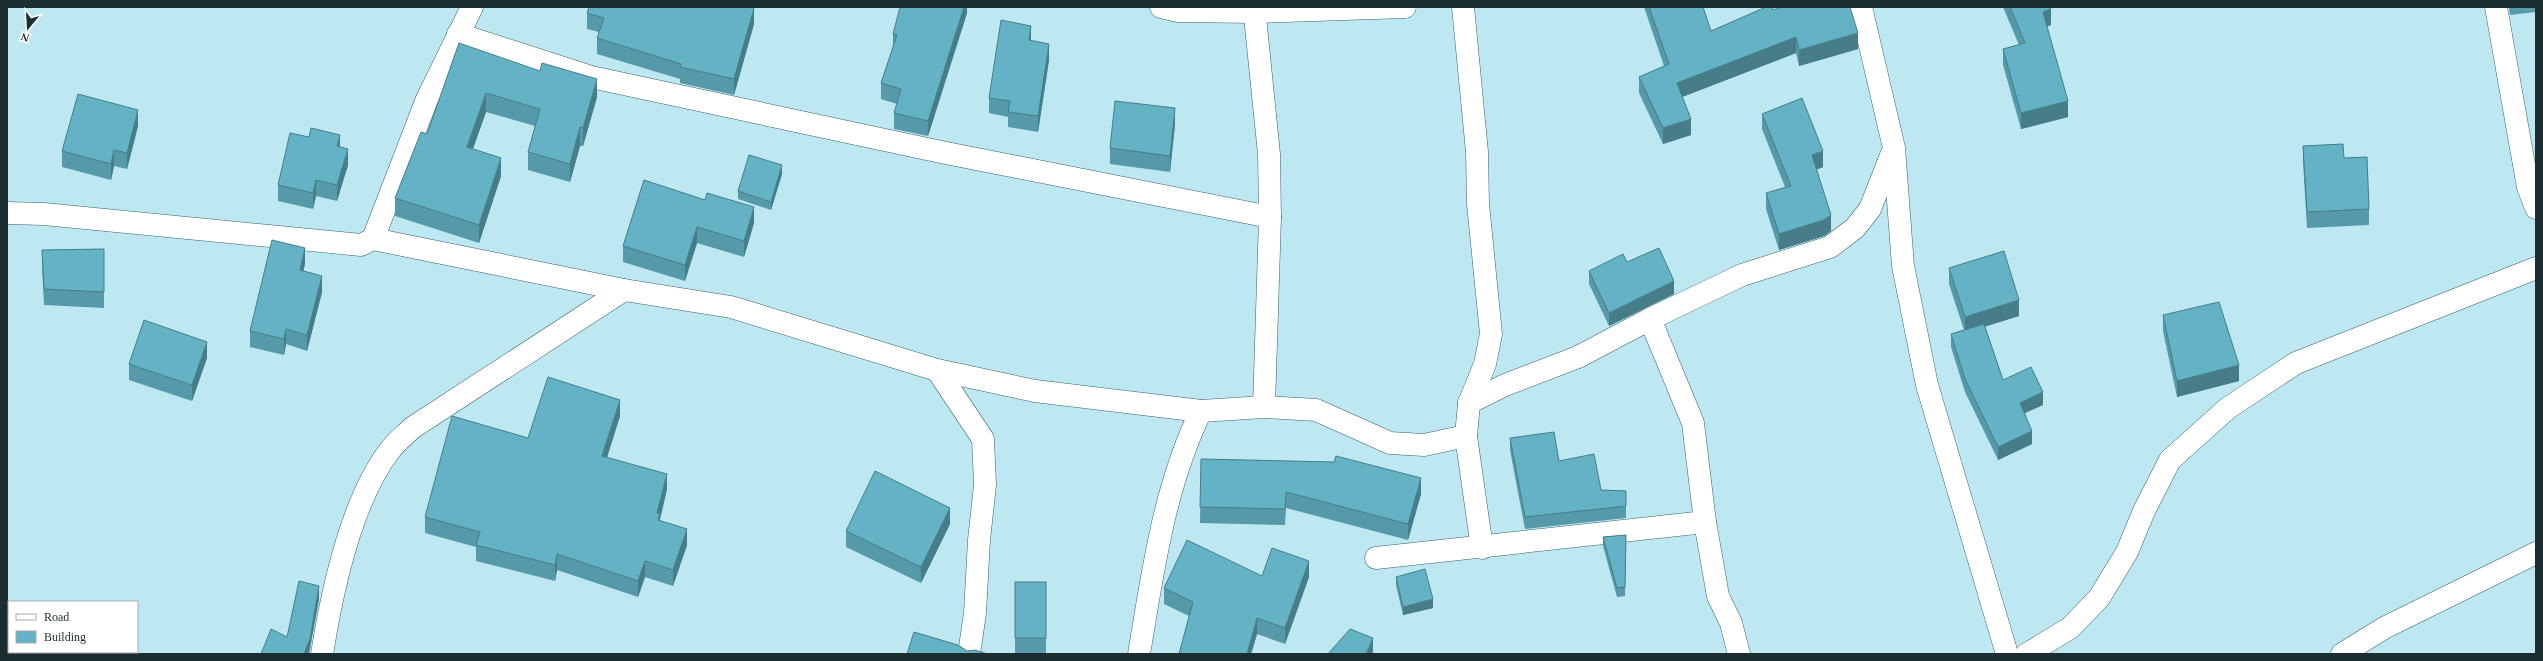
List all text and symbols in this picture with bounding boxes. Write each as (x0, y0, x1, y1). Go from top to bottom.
north arrow (8, 8, 48, 48)
text: N (19, 31, 31, 44)
legend (8, 601, 138, 653)
text: Road (44, 610, 69, 624)
text: Building (44, 630, 86, 644)

